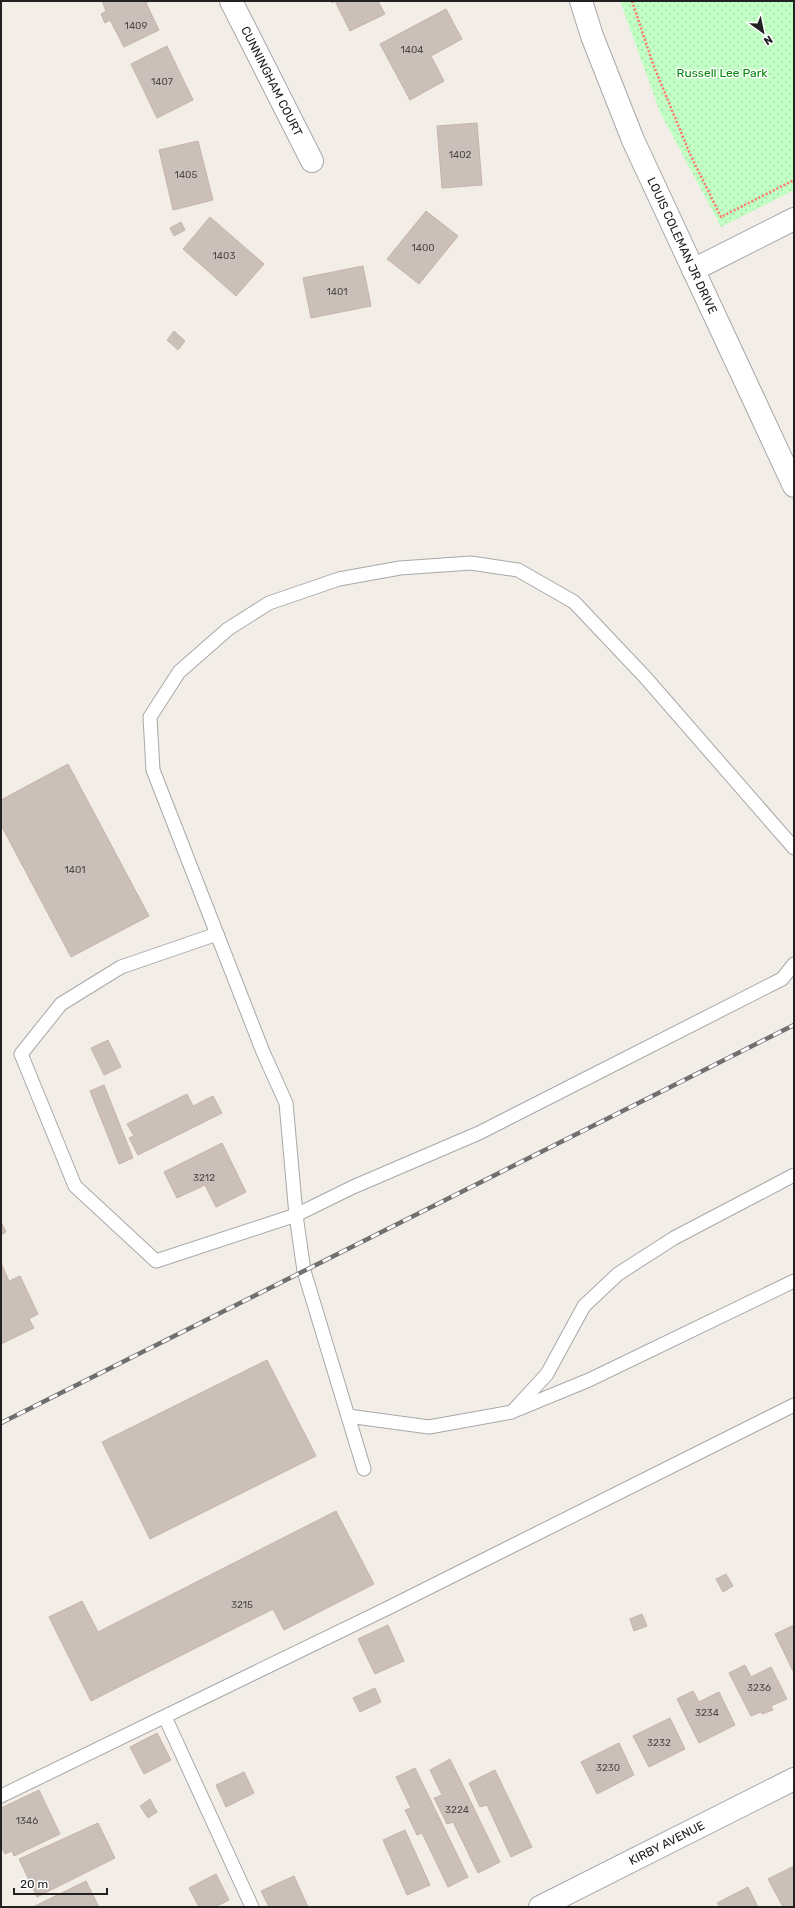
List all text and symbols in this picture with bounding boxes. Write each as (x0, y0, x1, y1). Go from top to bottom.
north arrow (743, 12, 783, 52)
house number: 1409 (125, 20, 147, 32)
street label: CUNNINGHAM COURT (238, 24, 305, 139)
text: N (761, 32, 775, 48)
house number: 1404 (400, 44, 424, 56)
park label: Russell Lee Park (677, 66, 768, 80)
house number: 1407 (151, 76, 173, 88)
house number: 1402 (449, 149, 471, 161)
house number: 1405 (175, 169, 197, 181)
street label: LOUIS COLEMAN JR DRIVE (644, 175, 720, 316)
house number: 1400 (411, 242, 435, 254)
house number: 1403 (213, 250, 235, 262)
house number: 1401 (326, 286, 348, 298)
house number: 1401 (64, 864, 86, 876)
house number: 3212 (193, 1172, 215, 1184)
house number: 3215 (231, 1599, 253, 1611)
house number: 3236 (747, 1682, 771, 1694)
house number: 3234 (695, 1707, 719, 1719)
house number: 3232 (647, 1737, 671, 1749)
house number: 3230 (596, 1762, 620, 1774)
house number: 3224 (445, 1804, 469, 1816)
house number: 1346 (16, 1815, 38, 1827)
street label: KIRBY AVENUE (627, 1818, 707, 1868)
scale bar (14, 1870, 107, 1896)
text: 20 m (20, 1877, 48, 1891)

